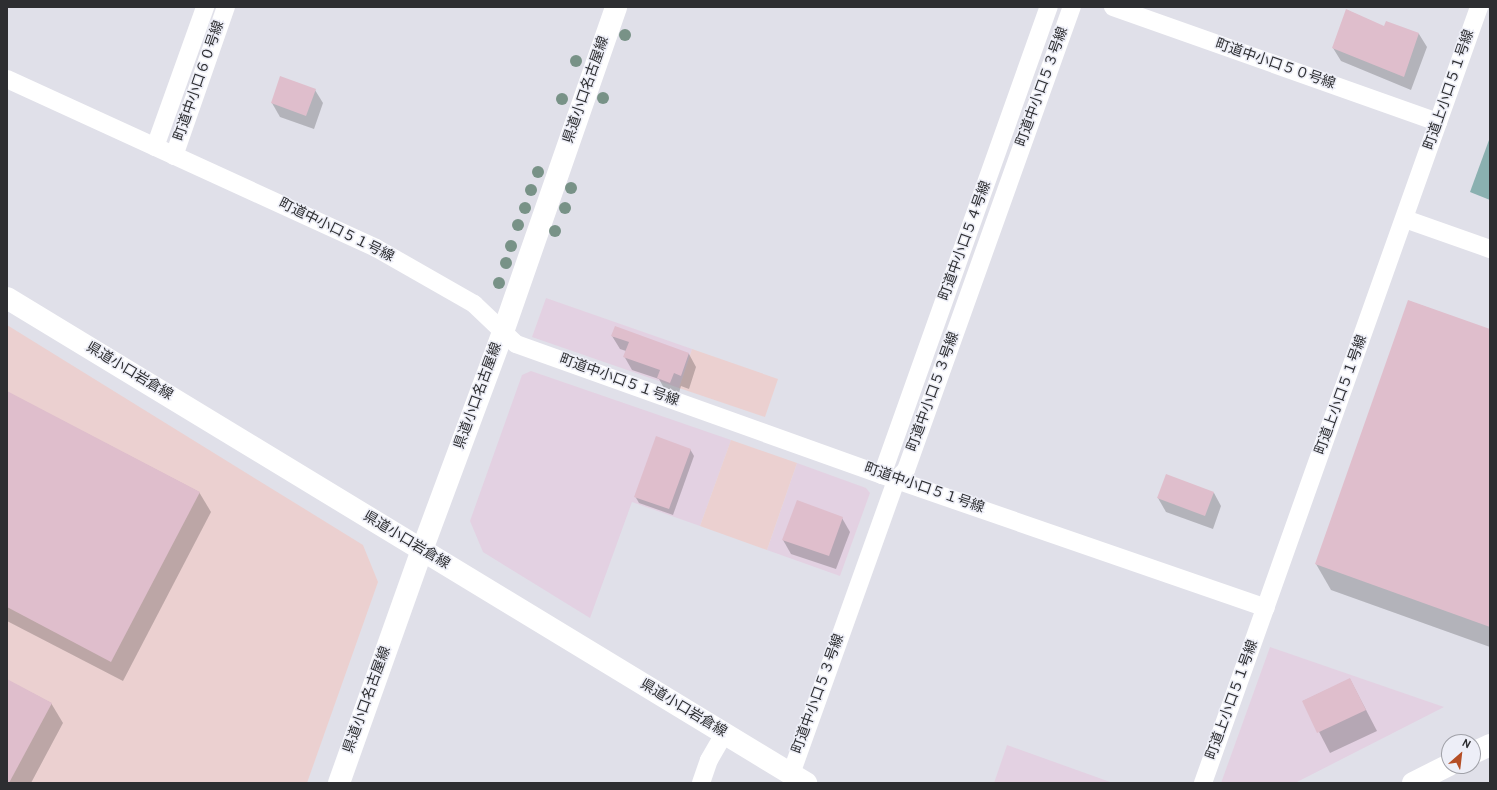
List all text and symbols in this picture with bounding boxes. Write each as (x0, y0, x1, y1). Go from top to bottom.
street label: 町道中小口６０号線 (172, 19, 228, 143)
street label: 町道中小口５３号線 (1014, 25, 1072, 149)
street label: 町道上小口５１号線 (1422, 28, 1478, 152)
street label: 県道小口名古屋線 (561, 34, 613, 146)
street label: 町道中小口５０号線 (1213, 37, 1337, 93)
street label: 町道中小口５４号線 (937, 179, 995, 303)
street label: 町道中小口５１号線 (276, 196, 396, 266)
street label: 町道中小口５３号線 (905, 330, 963, 454)
street label: 町道上小口５１号線 (1313, 333, 1371, 457)
street label: 県道小口岩倉線 (83, 340, 175, 404)
street label: 県道小口名古屋線 (452, 341, 506, 451)
street label: 町道中小口５１号線 (557, 352, 681, 410)
street label: 町道中小口５１号線 (862, 461, 986, 517)
street label: 県道小口岩倉線 (360, 509, 452, 573)
street label: 町道中小口５３号線 (790, 632, 848, 756)
street label: 町道上小口５１号線 (1204, 638, 1262, 762)
street label: 県道小口名古屋線 (341, 645, 395, 755)
street label: 県道小口岩倉線 (637, 677, 729, 741)
north arrow (1441, 734, 1481, 774)
text: N (1459, 736, 1473, 752)

